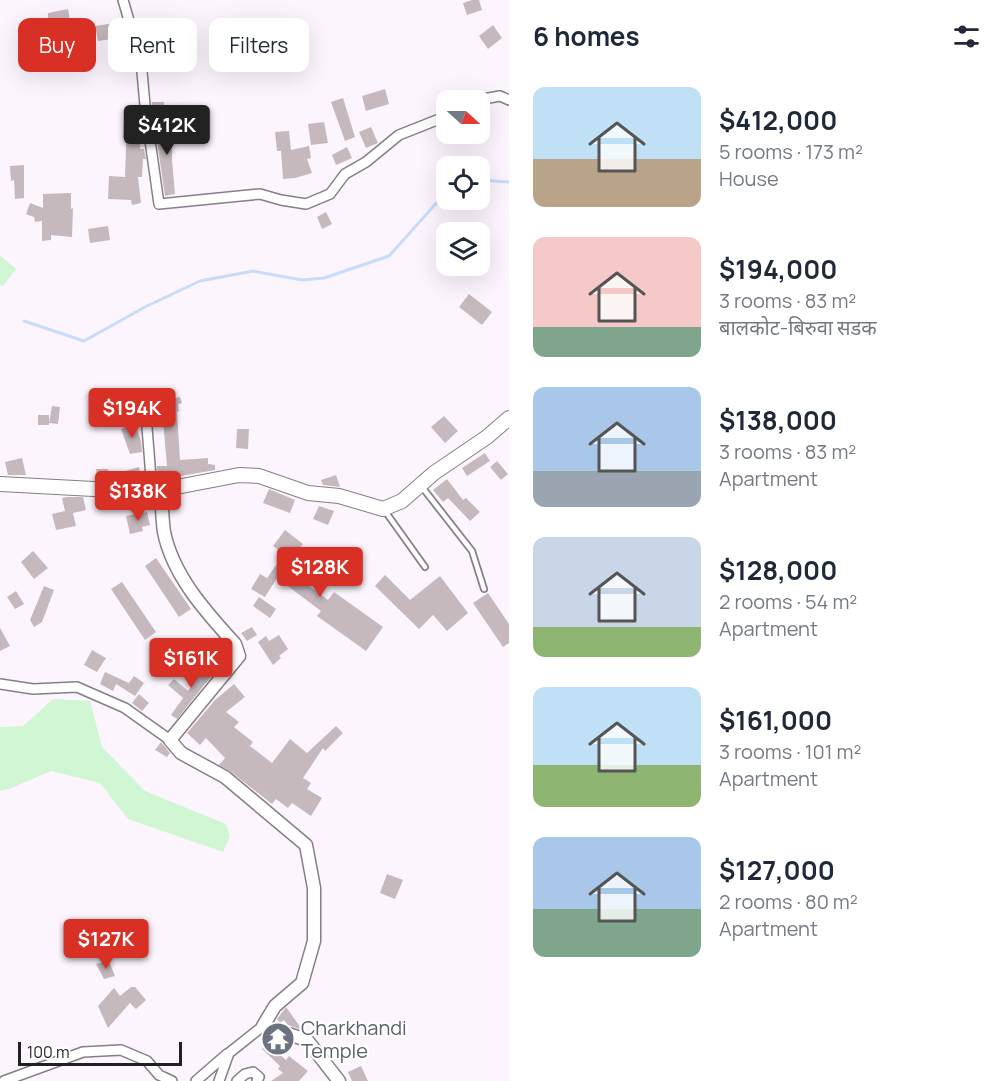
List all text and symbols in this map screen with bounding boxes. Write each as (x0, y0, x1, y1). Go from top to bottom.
chip: Buy (18, 18, 96, 72)
chip: Rent (108, 18, 197, 72)
chip: Filters (209, 18, 309, 72)
text: 6 homes (533, 18, 640, 54)
icon: filters (950, 20, 983, 53)
north arrow (436, 90, 490, 144)
map controls (436, 90, 490, 276)
text: $412,000 (719, 102, 837, 138)
pin: $412K (125, 105, 209, 156)
text: $412K (138, 111, 196, 138)
icon: home (581, 111, 653, 183)
text: 5 rooms · 173 m² (719, 138, 863, 165)
button: locate (436, 156, 490, 210)
text: House (719, 165, 779, 192)
button: layers (436, 222, 490, 276)
text: $194,000 (719, 251, 837, 287)
icon: home (581, 261, 653, 333)
text: 3 rooms · 83 m² (719, 287, 856, 314)
text: बालकोट-बिरुवा सडक (719, 314, 877, 341)
pin: $194K (90, 388, 174, 439)
text: $194K (103, 394, 161, 421)
text: $138,000 (719, 402, 837, 438)
icon: home (581, 411, 653, 483)
text: 3 rooms · 83 m² (719, 438, 856, 465)
text: Apartment (719, 465, 818, 492)
pin: $138K (96, 471, 180, 522)
text: $138K (109, 477, 167, 504)
pin: $128K (278, 547, 362, 598)
text: $128,000 (719, 552, 837, 588)
text: $128K (291, 553, 349, 580)
icon: home (581, 561, 653, 633)
text: 2 rooms · 54 m² (719, 588, 857, 615)
text: Apartment (719, 615, 818, 642)
pin: $161K (149, 638, 233, 689)
text: $161K (163, 644, 219, 671)
text: $161,000 (719, 702, 832, 738)
icon: home (581, 711, 653, 783)
text: 3 rooms · 101 m² (719, 738, 861, 765)
text: Apartment (719, 765, 818, 792)
text: $127,000 (719, 852, 835, 888)
icon: home (581, 861, 653, 933)
text: 2 rooms · 80 m² (719, 888, 858, 915)
text: Apartment (719, 915, 818, 942)
pin: $127K (64, 919, 148, 970)
text: $127K (78, 925, 134, 952)
place label: Charkhandi Temple (301, 1014, 407, 1064)
temple icon: Charkhandi Temple (260, 1021, 296, 1057)
scale bar (18, 1039, 182, 1066)
text: 100 m (27, 1041, 70, 1063)

